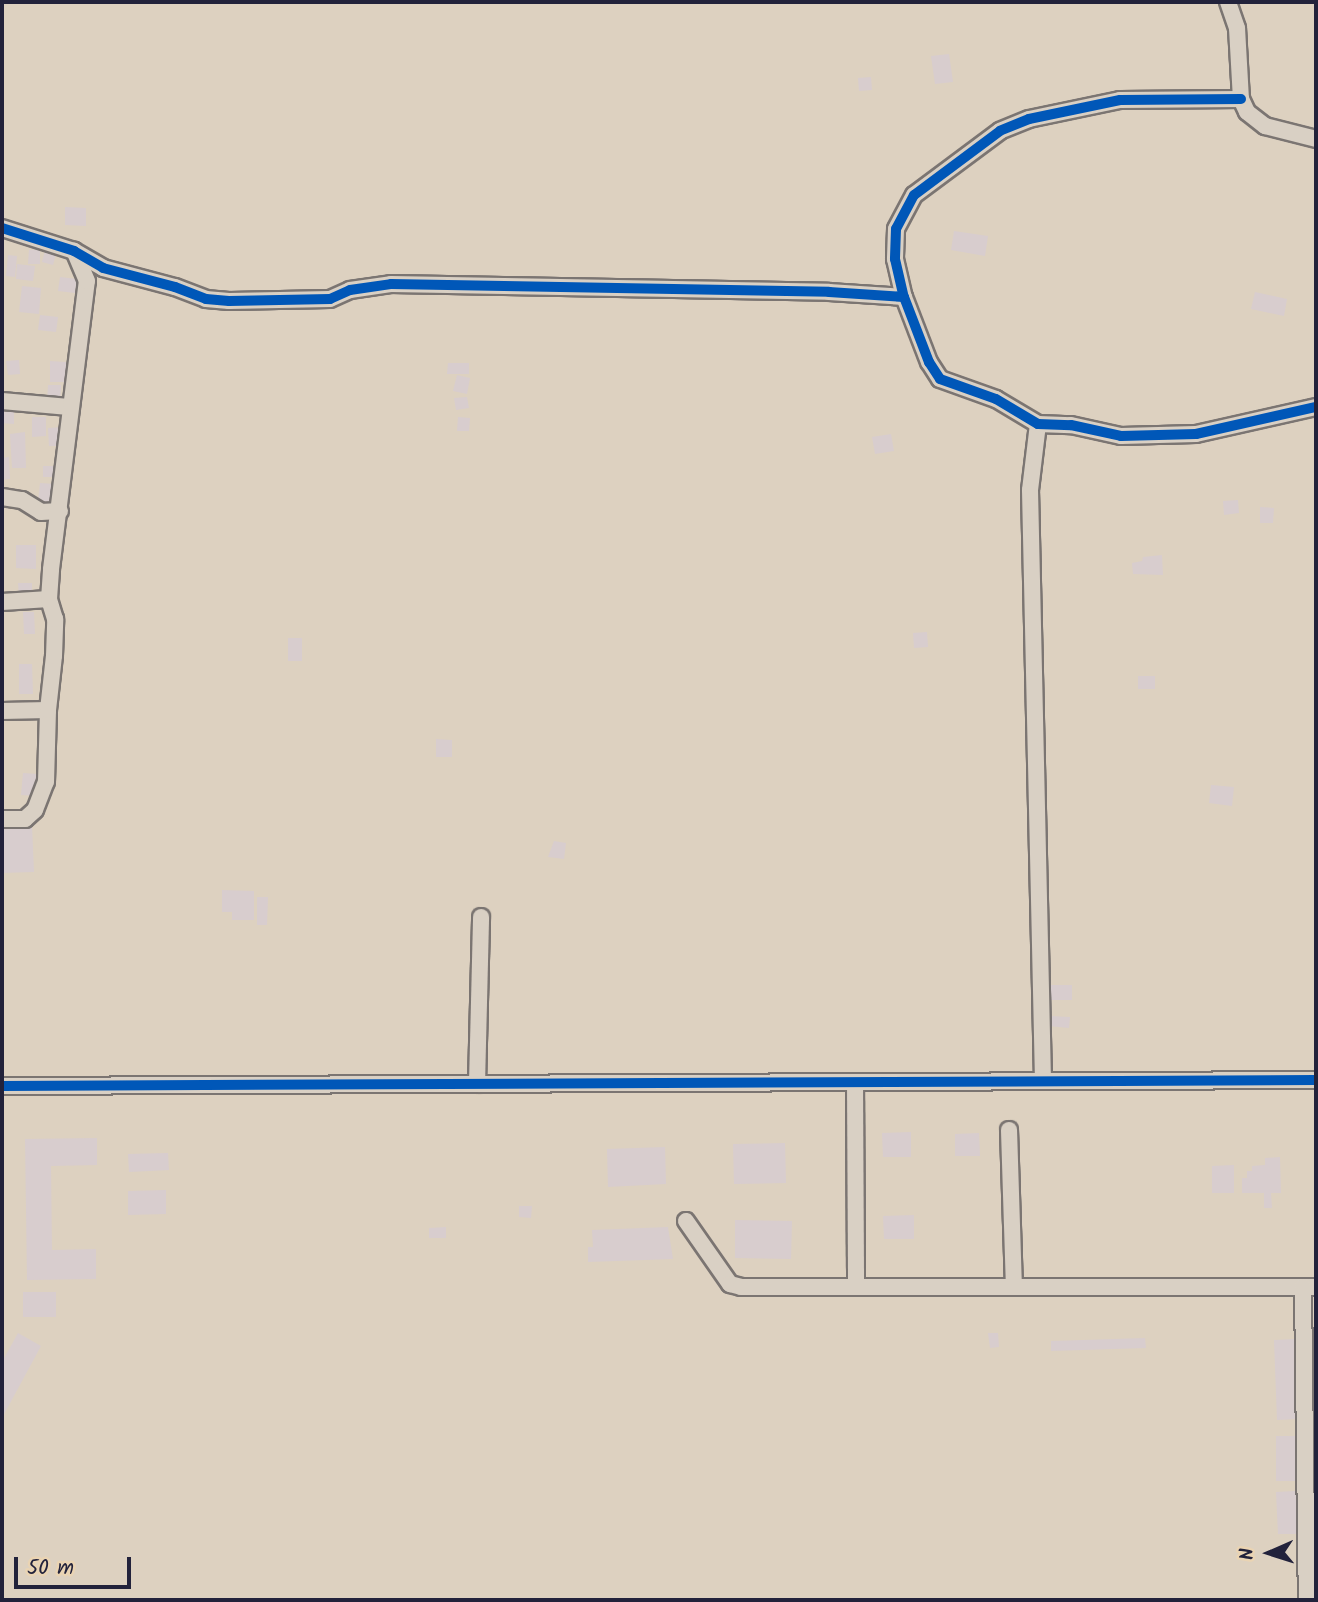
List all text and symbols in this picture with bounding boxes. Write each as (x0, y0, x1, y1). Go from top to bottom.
north arrow (1234, 1518, 1304, 1588)
scale bar (18, 1542, 135, 1586)
text: N (1233, 1547, 1263, 1561)
text: 50 m (27, 1552, 74, 1585)

